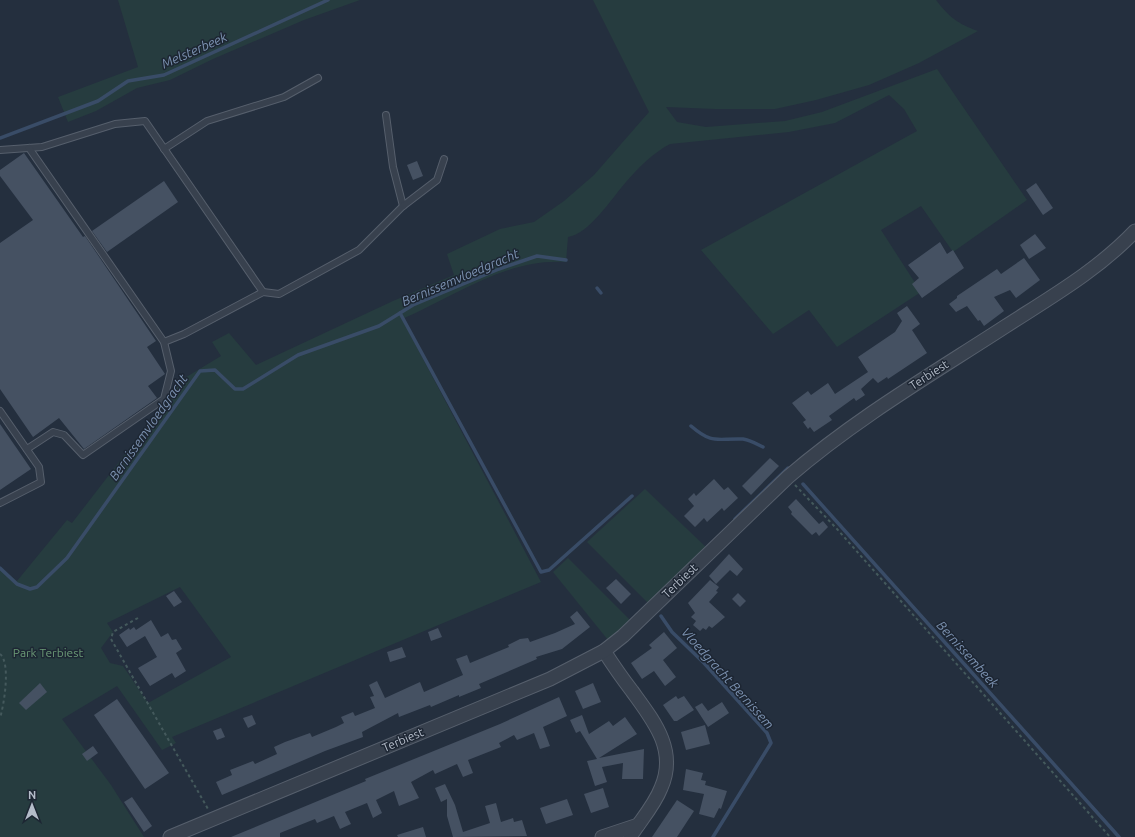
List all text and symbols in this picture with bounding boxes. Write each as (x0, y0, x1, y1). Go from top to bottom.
water label: Melsterbeek (159, 29, 229, 71)
water label: Bernissemvloedgracht (399, 246, 522, 308)
street label: Terbiest (907, 357, 951, 392)
water label: Bernissemvloedgracht (106, 371, 190, 483)
street label: Terbiest (659, 561, 700, 601)
water label: Bernissembeek (934, 618, 1002, 691)
water label: Vloedgracht Bernissem (679, 625, 777, 731)
park label: Park Terbiest (13, 646, 83, 659)
street label: Terbiest (380, 725, 426, 754)
north arrow (12, 785, 52, 825)
text: N (28, 789, 36, 801)

